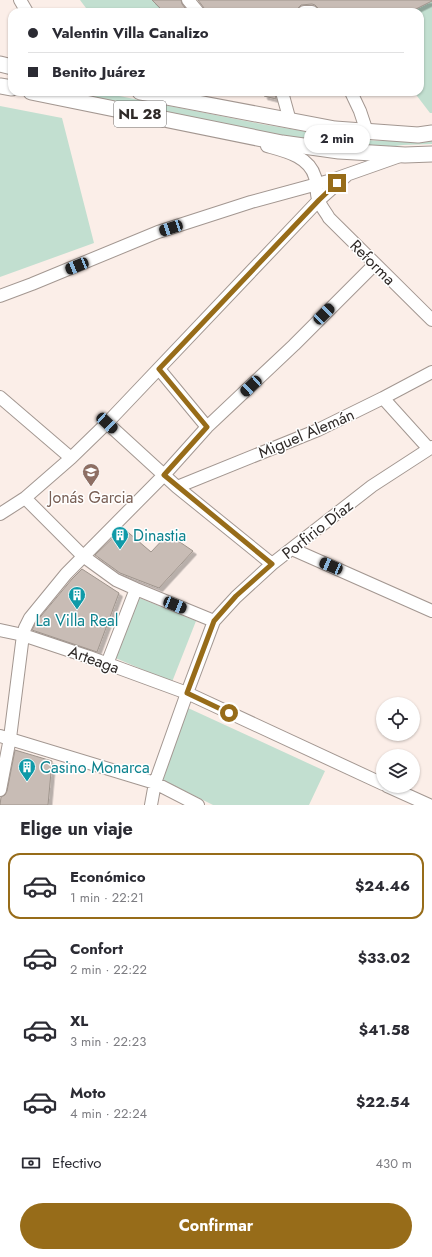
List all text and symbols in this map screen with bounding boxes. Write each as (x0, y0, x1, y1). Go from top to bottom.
text: Valentin Villa Canalizo (52, 22, 209, 44)
text: Benito Juárez (52, 61, 145, 83)
road number: NL 28 (114, 101, 166, 127)
callout: 2 min (304, 125, 370, 153)
text: 2 min (320, 129, 354, 148)
route end (328, 174, 346, 192)
car (158, 219, 184, 237)
street label: Reforma (345, 234, 401, 290)
car (64, 256, 90, 276)
car (311, 301, 337, 327)
car (238, 373, 264, 399)
street label: Miguel Alemán (255, 403, 358, 464)
car (94, 410, 120, 436)
school or university icon: Jonás Garcia (81, 462, 101, 487)
place label: Jonás Garcia (47, 486, 133, 509)
street label: Porfirio Díaz (277, 494, 358, 564)
place label: Dinastia (133, 524, 186, 547)
building icon: Dinastia (110, 525, 130, 550)
car (318, 556, 344, 576)
building icon: La Villa Real (67, 585, 87, 610)
car (162, 595, 188, 615)
place label: La Villa Real (36, 609, 118, 632)
street label: Arteaga (65, 640, 122, 679)
map controls (376, 697, 420, 793)
button: locate (376, 697, 420, 741)
route start (220, 704, 238, 722)
button: layers (376, 749, 420, 793)
place label: Casino Monarca (40, 756, 150, 779)
building icon: Casino Monarca (17, 757, 37, 782)
text: Elige un viaje (20, 816, 133, 842)
text: Económico (70, 866, 145, 888)
icon: car (22, 868, 58, 904)
text: $24.46 (355, 875, 410, 897)
text: 1 min · 22:21 (70, 888, 144, 907)
text: Confort (70, 938, 123, 960)
icon: car (22, 940, 58, 976)
text: $33.02 (358, 947, 410, 969)
text: 2 min · 22:22 (70, 960, 147, 979)
text: XL (70, 1010, 88, 1032)
icon: car (22, 1012, 58, 1048)
text: $41.58 (359, 1019, 410, 1041)
text: 3 min · 22:23 (70, 1032, 146, 1051)
text: Moto (70, 1082, 106, 1104)
icon: car (22, 1084, 58, 1120)
text: $22.54 (356, 1091, 410, 1113)
text: 4 min · 22:24 (70, 1104, 147, 1123)
icon: cash (20, 1152, 42, 1174)
text: Efectivo (52, 1152, 102, 1174)
text: 430 m (375, 1154, 412, 1173)
button: Confirmar (20, 1203, 412, 1249)

